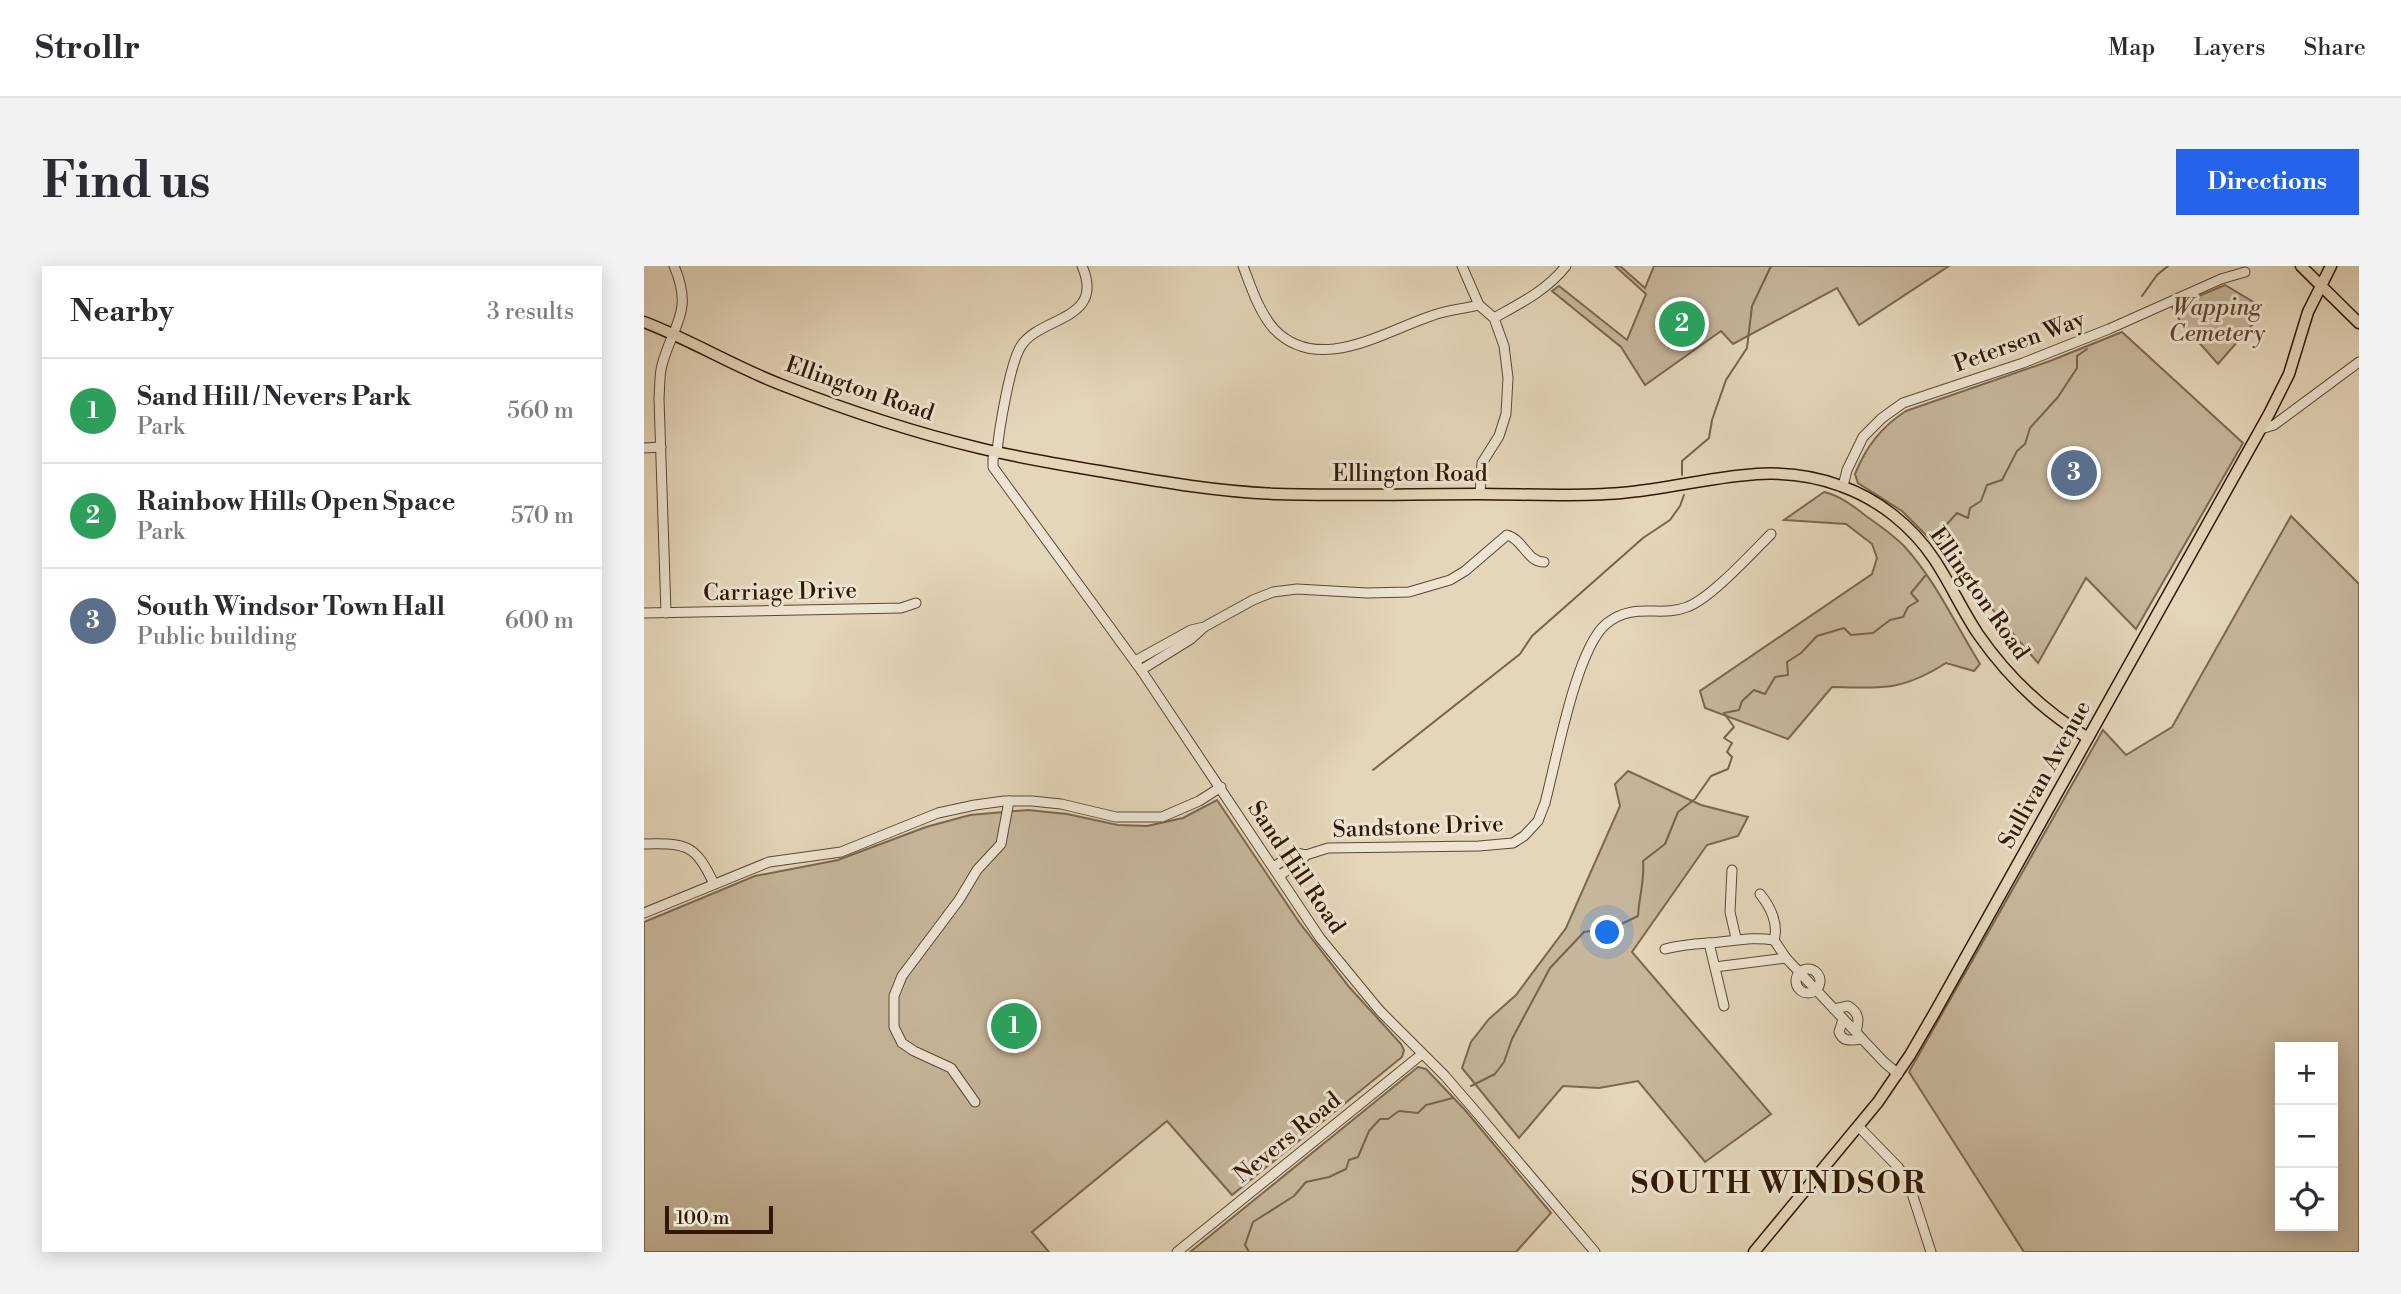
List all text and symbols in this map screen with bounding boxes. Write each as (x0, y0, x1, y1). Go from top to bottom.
text: Strollr (35, 28, 140, 69)
text: Map (2108, 33, 2155, 63)
text: Layers (2193, 33, 2265, 63)
text: Share (2303, 33, 2366, 63)
button: Directions (2176, 149, 2359, 215)
text: Find us (42, 152, 211, 213)
text: Nearby (70, 293, 174, 331)
park label: Wapping Cemetery (2169, 294, 2266, 348)
text: 3 results (487, 298, 574, 326)
pin: 2 (1659, 298, 1705, 350)
street label: Petersen Way (1950, 305, 2090, 379)
street label: Ellington Road (782, 350, 938, 427)
text: Sand Hill / Nevers Park (137, 381, 411, 413)
text: 1 (87, 397, 99, 425)
text: 560 m (507, 397, 574, 425)
text: Park (137, 413, 185, 441)
pin: 3 (2051, 447, 2097, 499)
street label: Ellington Road (1332, 460, 1488, 488)
text: Rainbow Hills Open Space (137, 486, 456, 518)
text: 2 (86, 502, 100, 530)
text: 570 m (511, 502, 574, 530)
text: Park (137, 518, 185, 546)
street label: Ellington Road (1923, 522, 2035, 665)
street label: Carriage Drive (703, 577, 857, 607)
text: South Windsor Town Hall (137, 591, 445, 623)
text: 3 (86, 607, 100, 635)
text: 600 m (505, 607, 574, 635)
text: Public building (137, 623, 297, 651)
street label: Sullivan Avenue (1993, 696, 2097, 853)
street label: Sand Hill Road (1241, 796, 1351, 939)
street label: Sandstone Drive (1332, 810, 1504, 844)
your location (1590, 915, 1624, 949)
pin: 1 (991, 1000, 1037, 1052)
map controls (2275, 1042, 2338, 1231)
button: + (2275, 1042, 2338, 1105)
street label: Nevers Road (1229, 1086, 1347, 1189)
button: − (2275, 1105, 2338, 1168)
district label: SOUTH WINDSOR (1631, 1165, 1927, 1203)
button: locate (2275, 1168, 2338, 1231)
scale bar (665, 1203, 774, 1235)
text: 100 m (676, 1206, 729, 1230)

